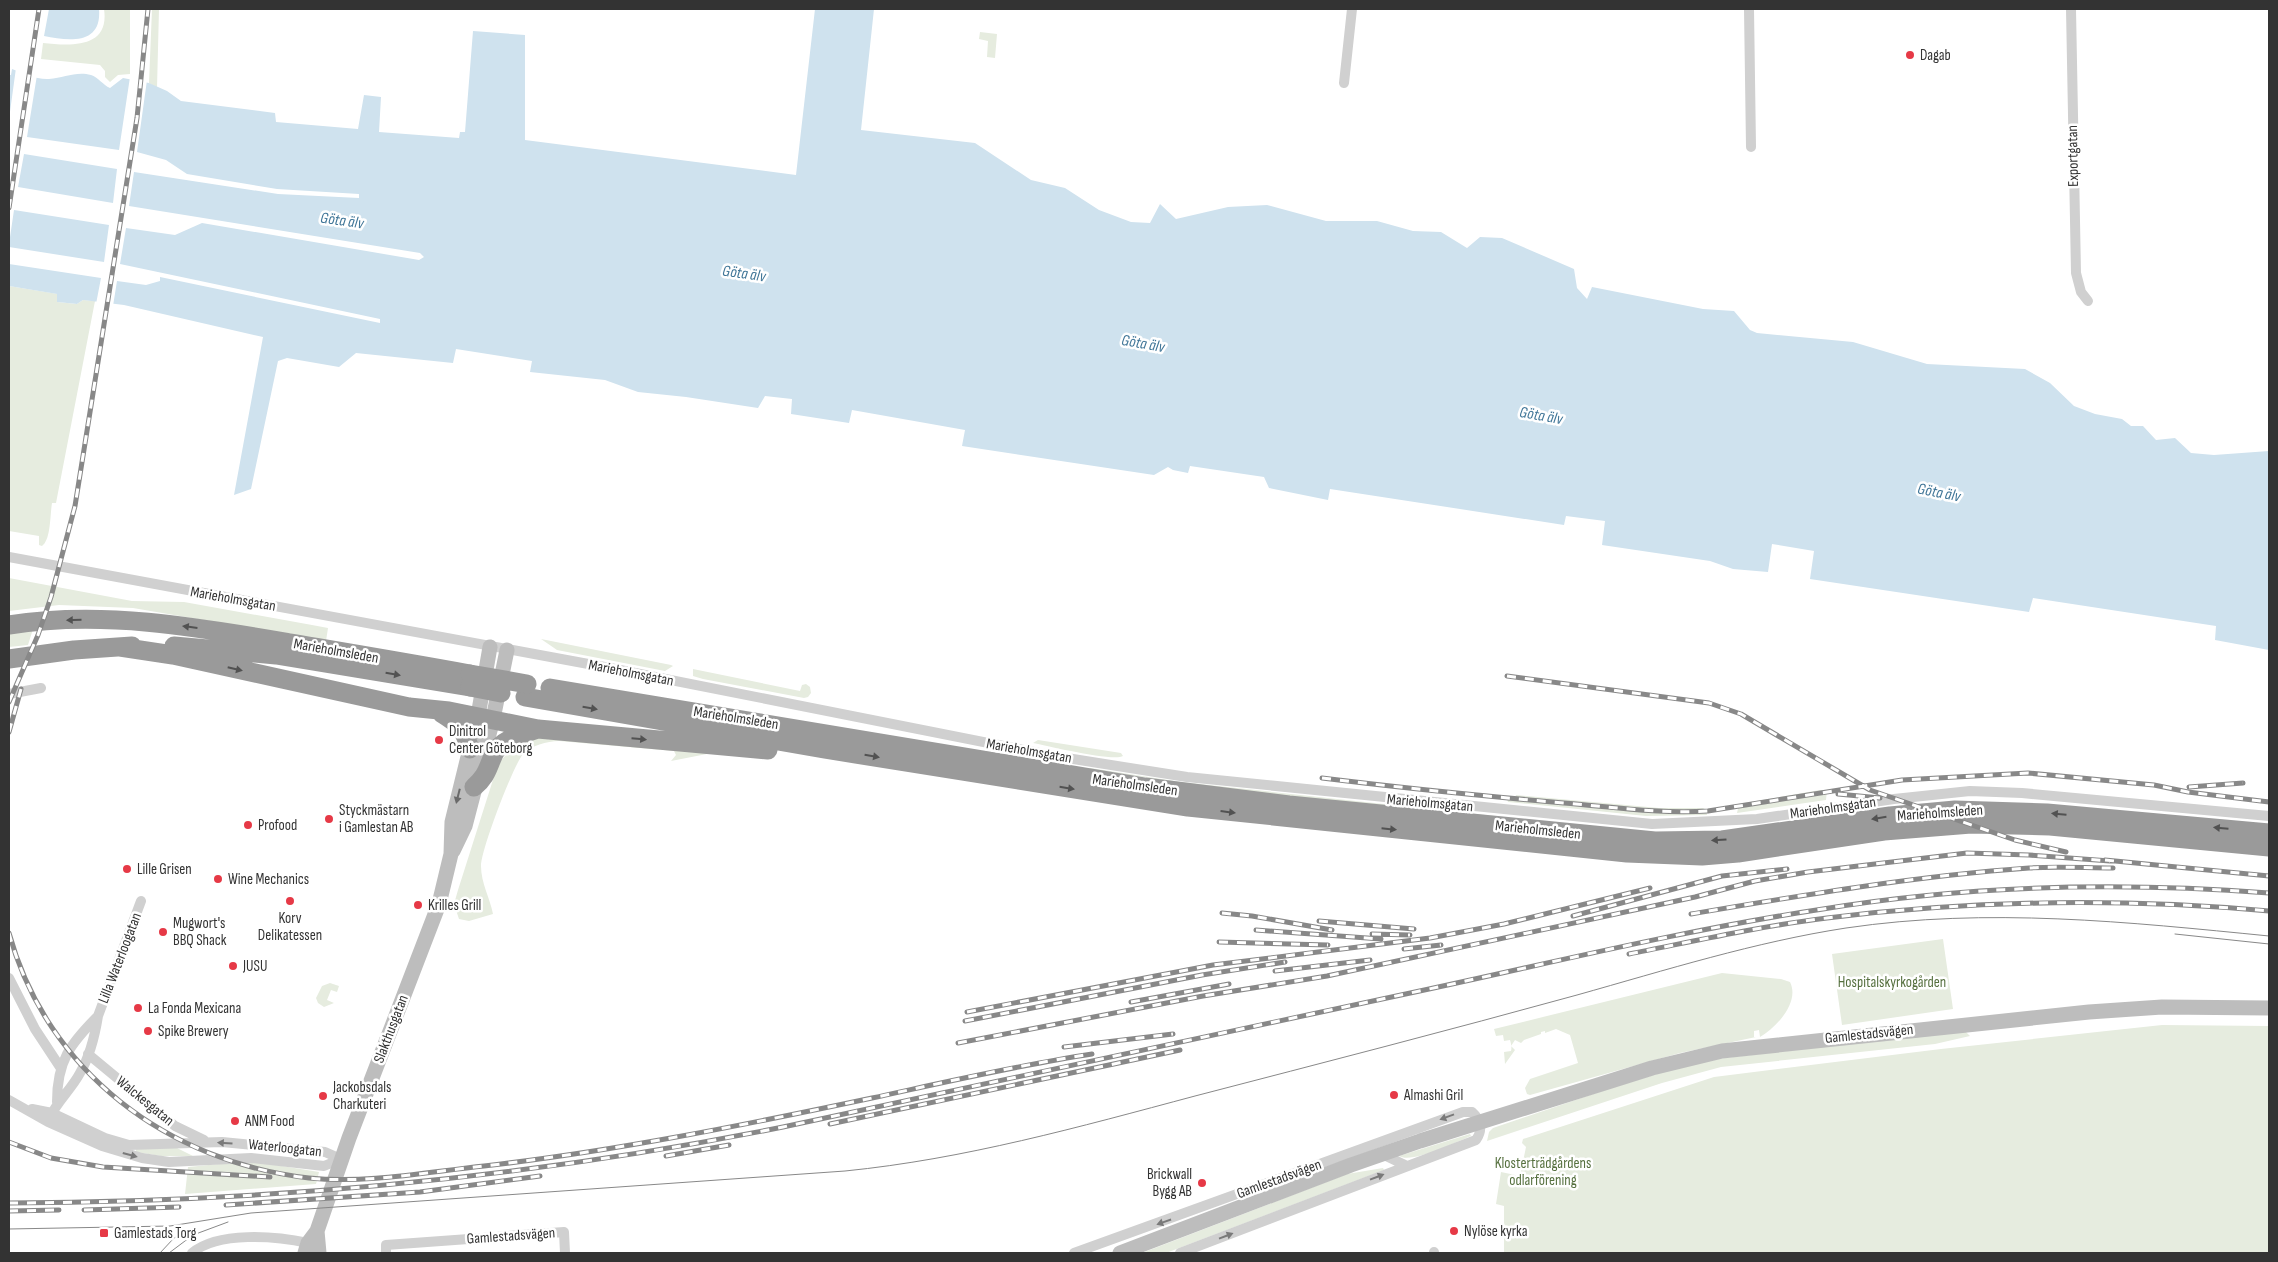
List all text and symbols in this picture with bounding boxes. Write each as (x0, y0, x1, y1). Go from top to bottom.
place label: Dagab (1920, 46, 1951, 65)
marker: Dagab (1904, 49, 1916, 61)
street label: Exportgatan (2063, 125, 2083, 187)
water label: Göta älv (319, 209, 366, 234)
water label: Göta älv (721, 262, 768, 287)
water label: Göta älv (1120, 331, 1167, 357)
water label: Göta älv (1518, 403, 1565, 429)
water label: Göta älv (1916, 480, 1963, 507)
street label: Marieholmsgatan (189, 582, 277, 616)
one-way arrow (65, 616, 81, 624)
one-way arrow (181, 623, 197, 631)
street label: Marieholmsleden (292, 634, 380, 668)
street label: Marieholmsgatan (587, 655, 675, 691)
one-way arrow (227, 665, 242, 673)
one-way arrow (385, 671, 401, 679)
street label: Marieholmsleden (692, 702, 780, 734)
one-way arrow (582, 705, 598, 713)
place label: Dinitrol Center Göteborg (449, 722, 532, 758)
marker: Dinitrol Center Göteborg (433, 734, 445, 746)
street label: Marieholmsgatan (985, 734, 1073, 768)
one-way arrow (631, 735, 647, 743)
one-way arrow (864, 752, 880, 760)
street label: Marieholmsleden (1091, 770, 1179, 800)
one-way arrow (1059, 784, 1075, 792)
one-way arrow (454, 788, 462, 804)
street label: Marieholmsgatan (1386, 790, 1474, 816)
street label: Marieholmsgatan (1789, 793, 1877, 823)
place label: Styckmästarn i Gamlestan AB (339, 801, 414, 837)
street label: Marieholmsleden (1897, 801, 1983, 825)
one-way arrow (1220, 808, 1236, 816)
one-way arrow (2051, 809, 2067, 817)
marker: Styckmästarn i Gamlestan AB (323, 813, 335, 825)
one-way arrow (1871, 814, 1887, 822)
place label: Profood (258, 816, 297, 835)
street label: Marieholmsleden (1494, 816, 1582, 844)
marker: Profood (242, 819, 254, 831)
one-way arrow (2212, 824, 2228, 832)
one-way arrow (1381, 825, 1397, 833)
one-way arrow (1710, 837, 1726, 845)
place label: Lille Grisen (137, 860, 192, 879)
marker: Lille Grisen (121, 863, 133, 875)
place label: Wine Mechanics (228, 870, 309, 889)
marker: Wine Mechanics (212, 873, 224, 885)
marker: Korv Delikatessen (284, 895, 296, 907)
place label: Krilles Grill (428, 896, 481, 915)
marker: Krilles Grill (412, 899, 424, 911)
place label: Korv Delikatessen (258, 909, 322, 945)
street label: Lilla Waterloogatan (94, 910, 146, 1006)
place label: Mugwort's BBQ Shack (173, 914, 227, 950)
marker: Mugwort's BBQ Shack (157, 926, 169, 938)
place label: JUSU (242, 957, 267, 976)
marker: JUSU (227, 960, 239, 972)
park label: Hospitalskyrkogården (1838, 973, 1946, 992)
street label: Slakthusgatan (369, 992, 413, 1066)
place label: La Fonda Mexicana (148, 999, 241, 1018)
marker: La Fonda Mexicana (132, 1002, 144, 1014)
street label: Gamlestadsvägen (1824, 1020, 1914, 1048)
place label: Spike Brewery (158, 1022, 229, 1041)
marker: Spike Brewery (142, 1025, 154, 1037)
street label: Walckesgatan (112, 1072, 178, 1130)
place label: Jackobsdals Charkuteri (332, 1078, 391, 1114)
place label: Almashi Gril (1403, 1086, 1463, 1105)
marker: Almashi Gril (1388, 1089, 1400, 1101)
marker: Jackobsdals Charkuteri (317, 1090, 329, 1102)
place label: ANM Food (244, 1112, 295, 1131)
one-way arrow (1440, 1114, 1455, 1121)
marker: ANM Food (229, 1115, 241, 1127)
street label: Waterloogatan (248, 1135, 322, 1161)
one-way arrow (216, 1138, 232, 1146)
one-way arrow (122, 1151, 137, 1159)
park label: Klosterträdgårdens odlarförening (1495, 1154, 1591, 1190)
street label: Gamlestadsvägen (1234, 1155, 1324, 1203)
place label: Brickwall Bygg AB (1147, 1165, 1192, 1201)
one-way arrow (1370, 1173, 1385, 1180)
marker: Brickwall Bygg AB (1196, 1177, 1208, 1189)
one-way arrow (1156, 1219, 1171, 1226)
place label: Nylöse kyrka (1464, 1222, 1528, 1241)
street label: Gamlestadsvägen (466, 1223, 556, 1249)
place label: Gamlestads Torg (114, 1224, 197, 1243)
marker: Nylöse kyrka (1448, 1225, 1460, 1237)
marker: Gamlestads Torg (98, 1227, 110, 1239)
one-way arrow (1219, 1232, 1234, 1240)

